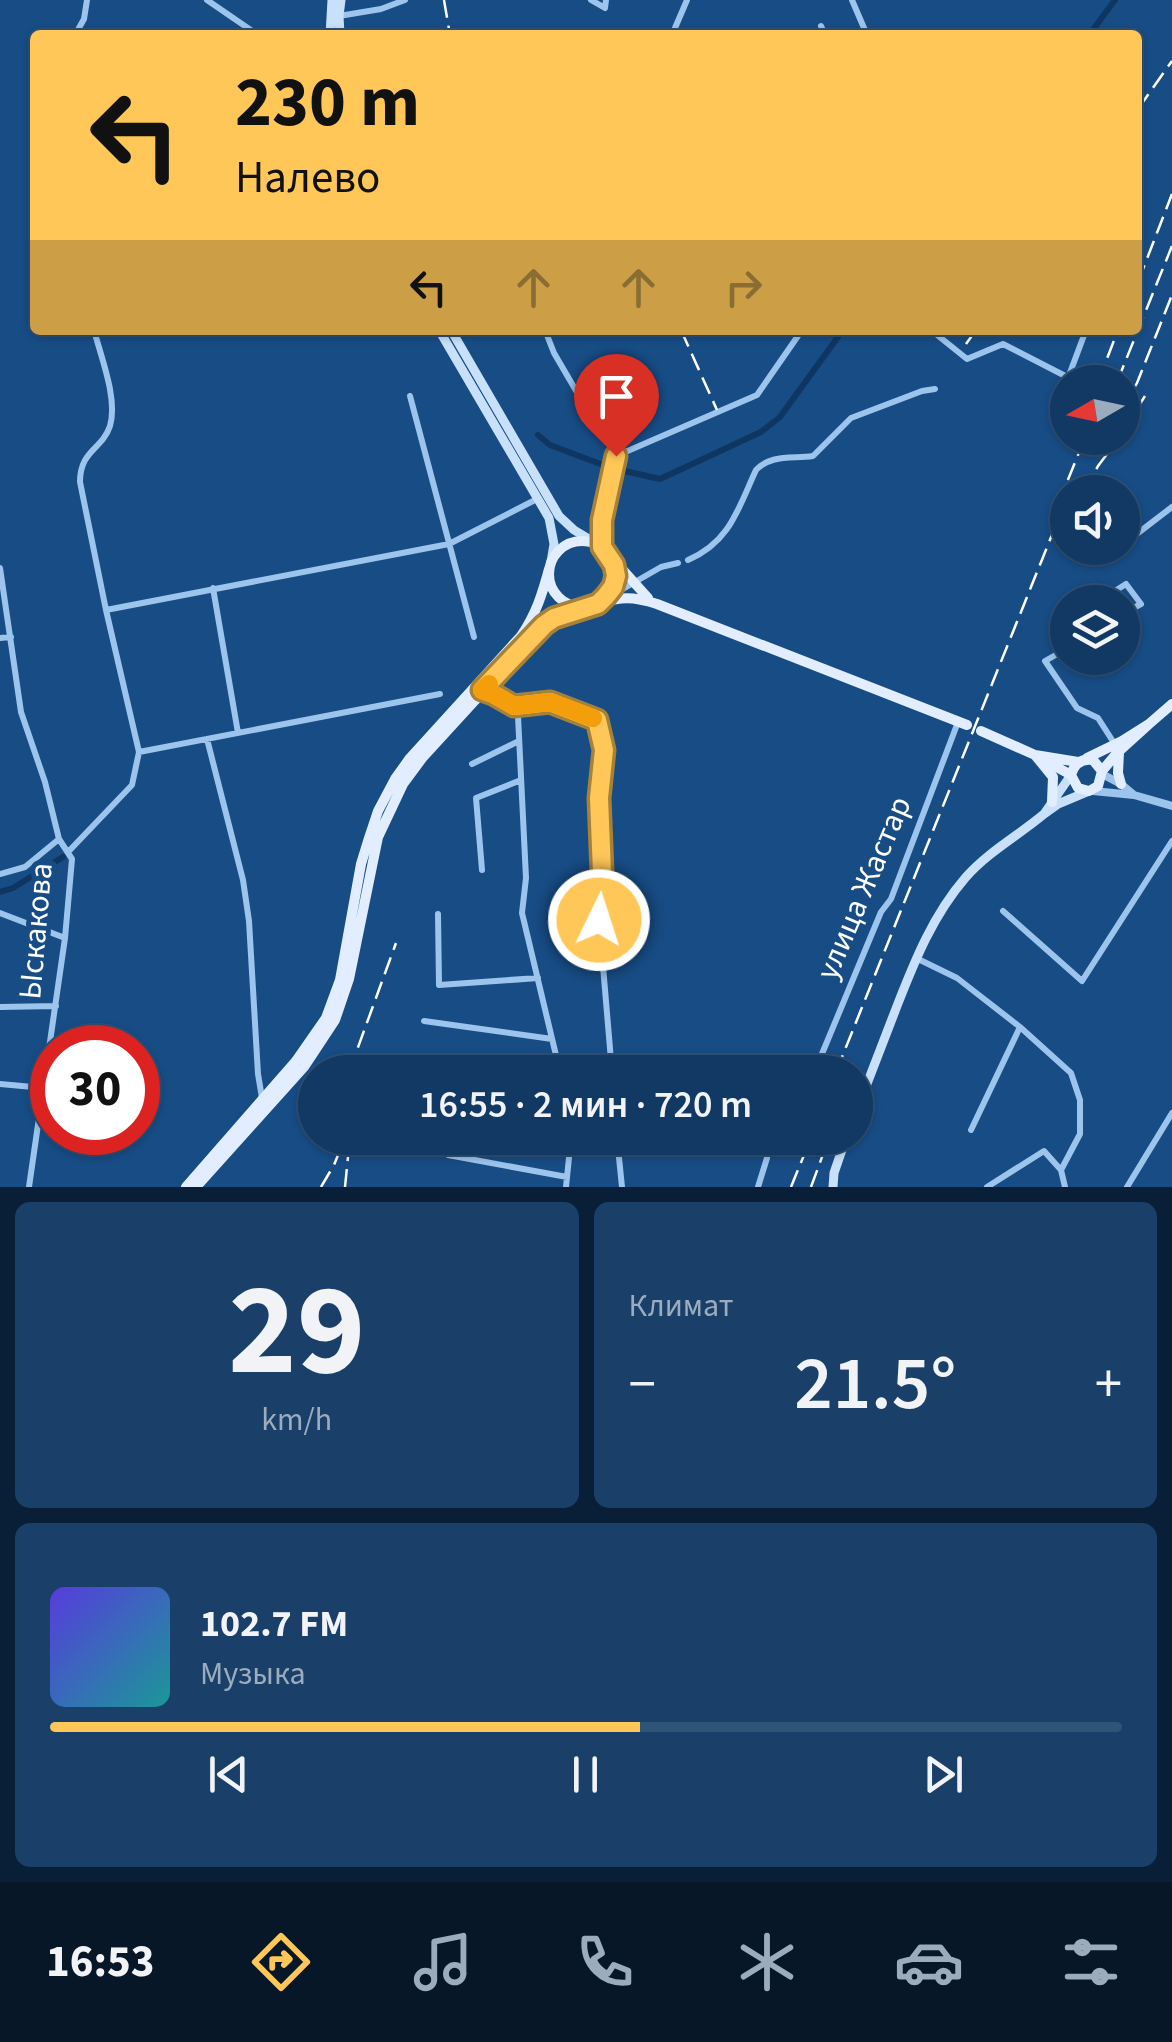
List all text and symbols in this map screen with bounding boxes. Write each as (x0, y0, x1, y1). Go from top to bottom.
text: 230 m (235, 53, 420, 153)
icon: left (70, 70, 200, 200)
text: Налево (235, 146, 381, 210)
icon: left (401, 260, 456, 315)
icon: ahead (506, 260, 561, 315)
icon: ahead (611, 260, 666, 315)
icon: right (716, 260, 771, 315)
pin (574, 354, 659, 457)
north arrow (1050, 365, 1140, 455)
map controls (1050, 365, 1140, 675)
icon: arrive (589, 369, 644, 424)
button: sound (1050, 475, 1140, 565)
button: layers (1050, 585, 1140, 675)
street label: улица Жастар (805, 789, 923, 987)
street label: Ыскакова (7, 861, 65, 1001)
position arrow (547, 868, 651, 972)
speed limit sign: 30 (30, 1025, 160, 1155)
text: 16:55 · 2 мин · 720 m (419, 1078, 752, 1132)
text: 29 (228, 1239, 365, 1424)
text: Климат (629, 1283, 733, 1329)
text: 21.5° (794, 1331, 956, 1438)
text: − (629, 1346, 656, 1424)
text: + (1095, 1346, 1122, 1424)
text: km/h (261, 1397, 332, 1443)
text: 102.7 FM (200, 1597, 348, 1651)
text: Музыка (200, 1651, 306, 1697)
icon: previous (201, 1747, 256, 1802)
icon: pause (558, 1747, 613, 1802)
icon: next (916, 1747, 971, 1802)
icon: directions (246, 1927, 316, 1997)
icon: music (408, 1927, 478, 1997)
icon: phone (570, 1927, 640, 1997)
icon: climate (732, 1927, 802, 1997)
icon: car (894, 1927, 964, 1997)
icon: filters (1056, 1927, 1126, 1997)
text: 16:53 (46, 1930, 155, 1994)

